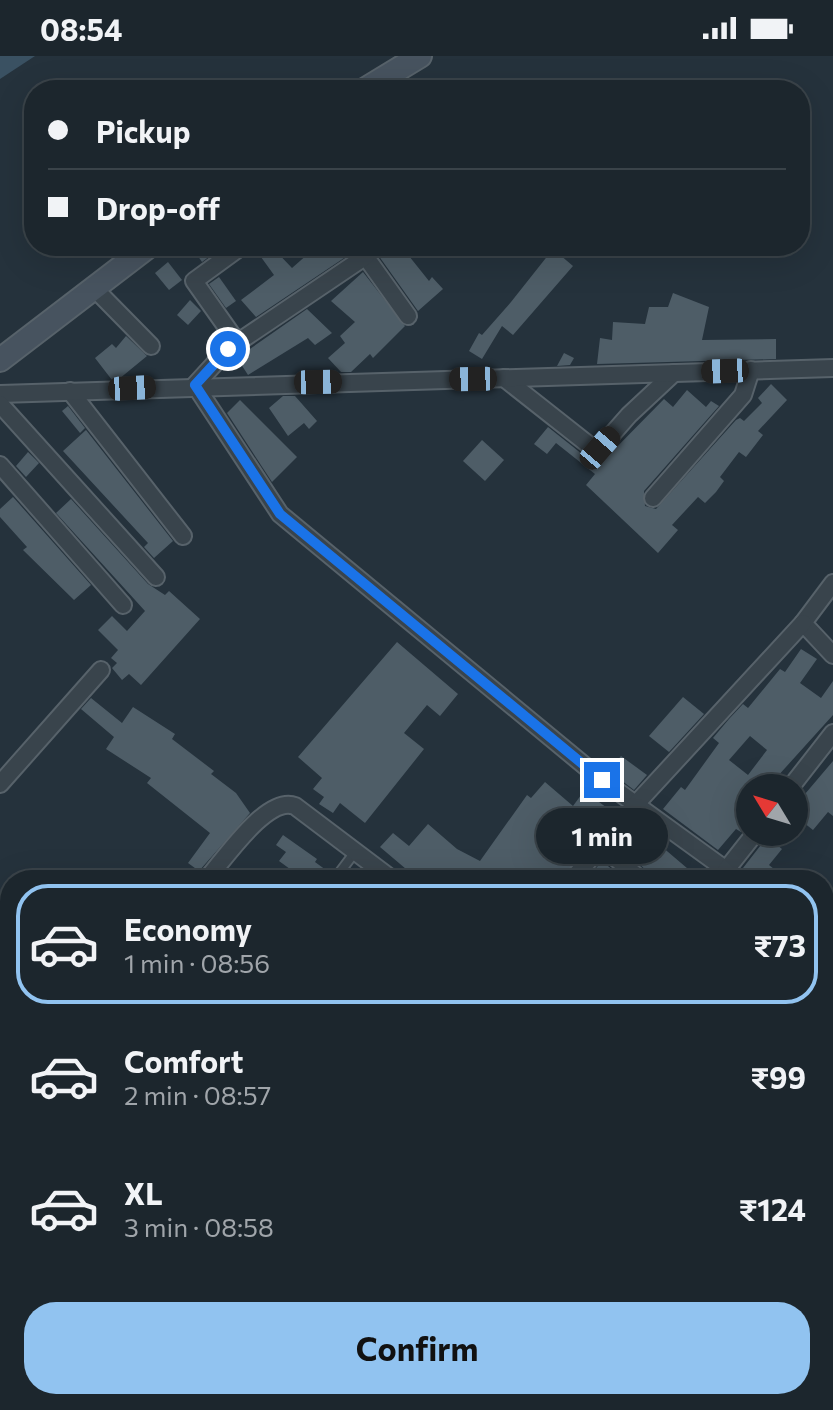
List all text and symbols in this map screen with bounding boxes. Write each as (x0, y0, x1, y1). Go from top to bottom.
text: 08:54 (40, 10, 122, 47)
text: Pickup (96, 112, 190, 149)
text: Drop-off (96, 189, 220, 226)
route start (210, 331, 246, 367)
car (701, 358, 749, 384)
car (449, 367, 497, 391)
car (294, 370, 342, 394)
car (107, 375, 157, 401)
car (575, 422, 625, 474)
route end (584, 762, 620, 798)
north arrow (736, 774, 808, 846)
map controls (736, 774, 808, 846)
callout: 1 min (536, 808, 668, 864)
text: 1 min (571, 820, 633, 851)
icon: car (28, 908, 100, 980)
text: Economy (124, 910, 252, 947)
text: ₹73 (753, 926, 806, 963)
text: 1 min · 08:56 (124, 947, 270, 978)
icon: car (28, 1040, 100, 1112)
text: Comfort (124, 1042, 243, 1079)
text: ₹99 (750, 1058, 806, 1095)
text: 2 min · 08:57 (124, 1079, 271, 1110)
icon: car (28, 1172, 100, 1244)
text: XL (124, 1174, 163, 1211)
text: ₹124 (739, 1190, 806, 1227)
text: 3 min · 08:58 (124, 1211, 274, 1242)
button: Confirm (24, 1302, 810, 1394)

